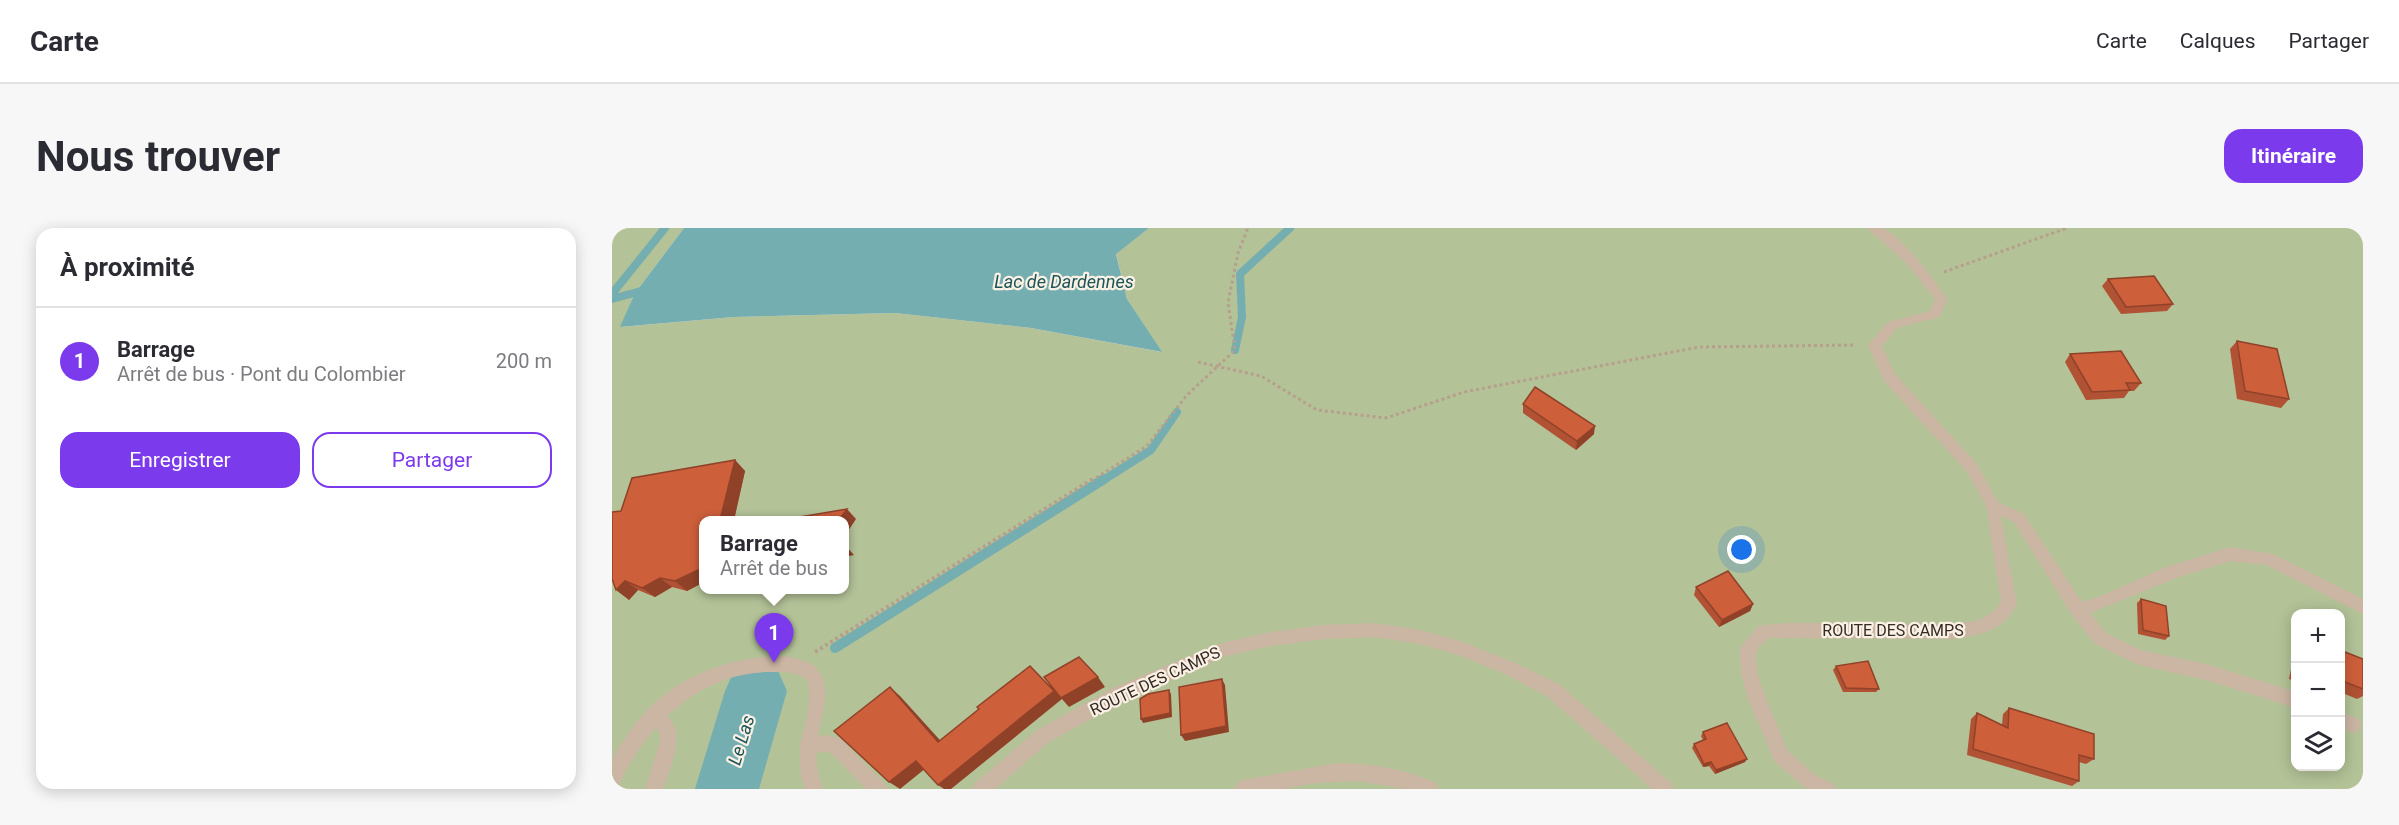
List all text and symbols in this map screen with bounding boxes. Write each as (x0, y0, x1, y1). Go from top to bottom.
text: Carte (30, 25, 99, 58)
text: Carte (2096, 29, 2147, 53)
text: Calques (2180, 29, 2255, 53)
text: Partager (2288, 29, 2369, 53)
button: Itinéraire (2224, 129, 2363, 183)
text: Nous trouver (36, 132, 280, 181)
text: À proximité (60, 252, 194, 282)
water label: Lac de Dardennes (994, 271, 1134, 292)
text: Barrage (117, 337, 195, 362)
text: 1 (74, 349, 85, 373)
text: 200 m (496, 349, 552, 373)
text: Arrêt de bus · Pont du Colombier (117, 362, 406, 386)
button: Enregistrer (60, 432, 300, 488)
button: Partager (312, 432, 552, 488)
popup (699, 516, 849, 594)
text: Barrage (720, 531, 798, 556)
your location (1727, 535, 1756, 564)
text: Arrêt de bus (720, 556, 828, 580)
map controls (2291, 609, 2345, 771)
button: + (2291, 609, 2345, 663)
pin: 1 (754, 614, 794, 663)
street label: ROUTE DES CAMPS (1822, 621, 1964, 640)
street label: ROUTE DES CAMPS (1087, 643, 1223, 719)
button: − (2291, 663, 2345, 717)
water label: Le Las (724, 713, 758, 767)
button: layers (2291, 717, 2345, 771)

